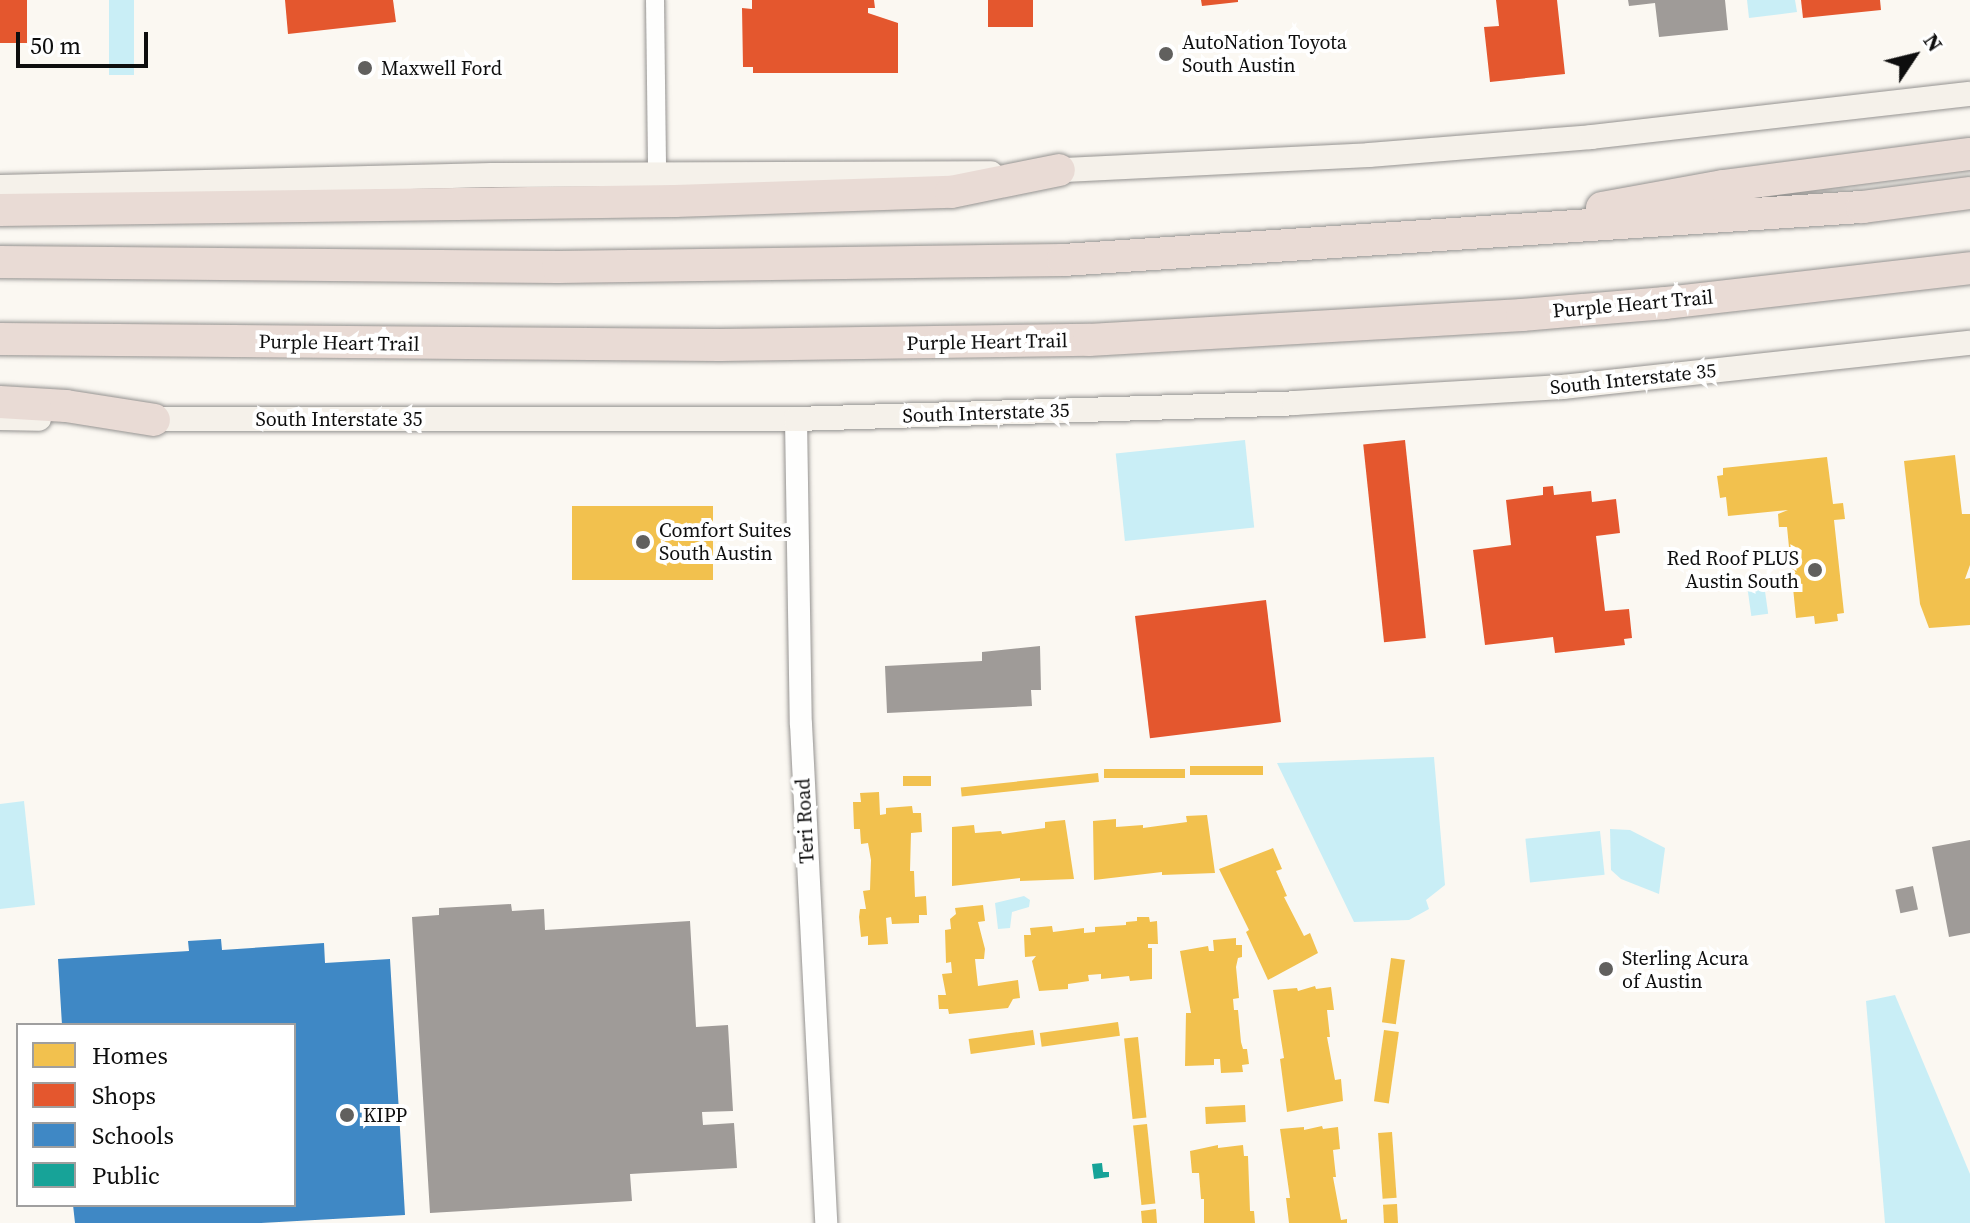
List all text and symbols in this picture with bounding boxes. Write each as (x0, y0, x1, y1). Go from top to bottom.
scale bar (20, 16, 152, 66)
north arrow (1874, 16, 1954, 96)
text: N (1917, 27, 1951, 57)
text: 50 m (30, 29, 81, 62)
place label: AutoNation Toyota South Austin (1182, 30, 1347, 77)
marker: AutoNation Toyota South Austin (1157, 45, 1175, 63)
place label: Maxwell Ford (381, 56, 502, 80)
marker: Maxwell Ford (356, 59, 374, 77)
street label: Purple Heart Trail (1552, 285, 1714, 323)
street label: Purple Heart Trail (906, 329, 1068, 355)
street label: Purple Heart Trail (258, 330, 420, 356)
street label: South Interstate 35 (1549, 358, 1717, 400)
street label: South Interstate 35 (902, 398, 1070, 428)
street label: South Interstate 35 (256, 407, 422, 431)
place label: Comfort Suites South Austin (659, 518, 791, 565)
marker: Comfort Suites South Austin (634, 533, 652, 551)
place label: Red Roof PLUS Austin South (1667, 546, 1799, 593)
marker: Red Roof PLUS Austin South (1806, 561, 1824, 579)
street label: Teri Road (791, 778, 819, 864)
place label: Sterling Acura of Austin (1622, 946, 1749, 993)
marker: Sterling Acura of Austin (1597, 960, 1615, 978)
legend (16, 1023, 296, 1207)
text: Homes (92, 1039, 168, 1072)
text: Shops (92, 1079, 156, 1112)
place label: KIPP (363, 1103, 407, 1127)
marker: KIPP (338, 1106, 356, 1124)
text: Schools (92, 1119, 174, 1152)
text: Public (92, 1159, 160, 1192)

